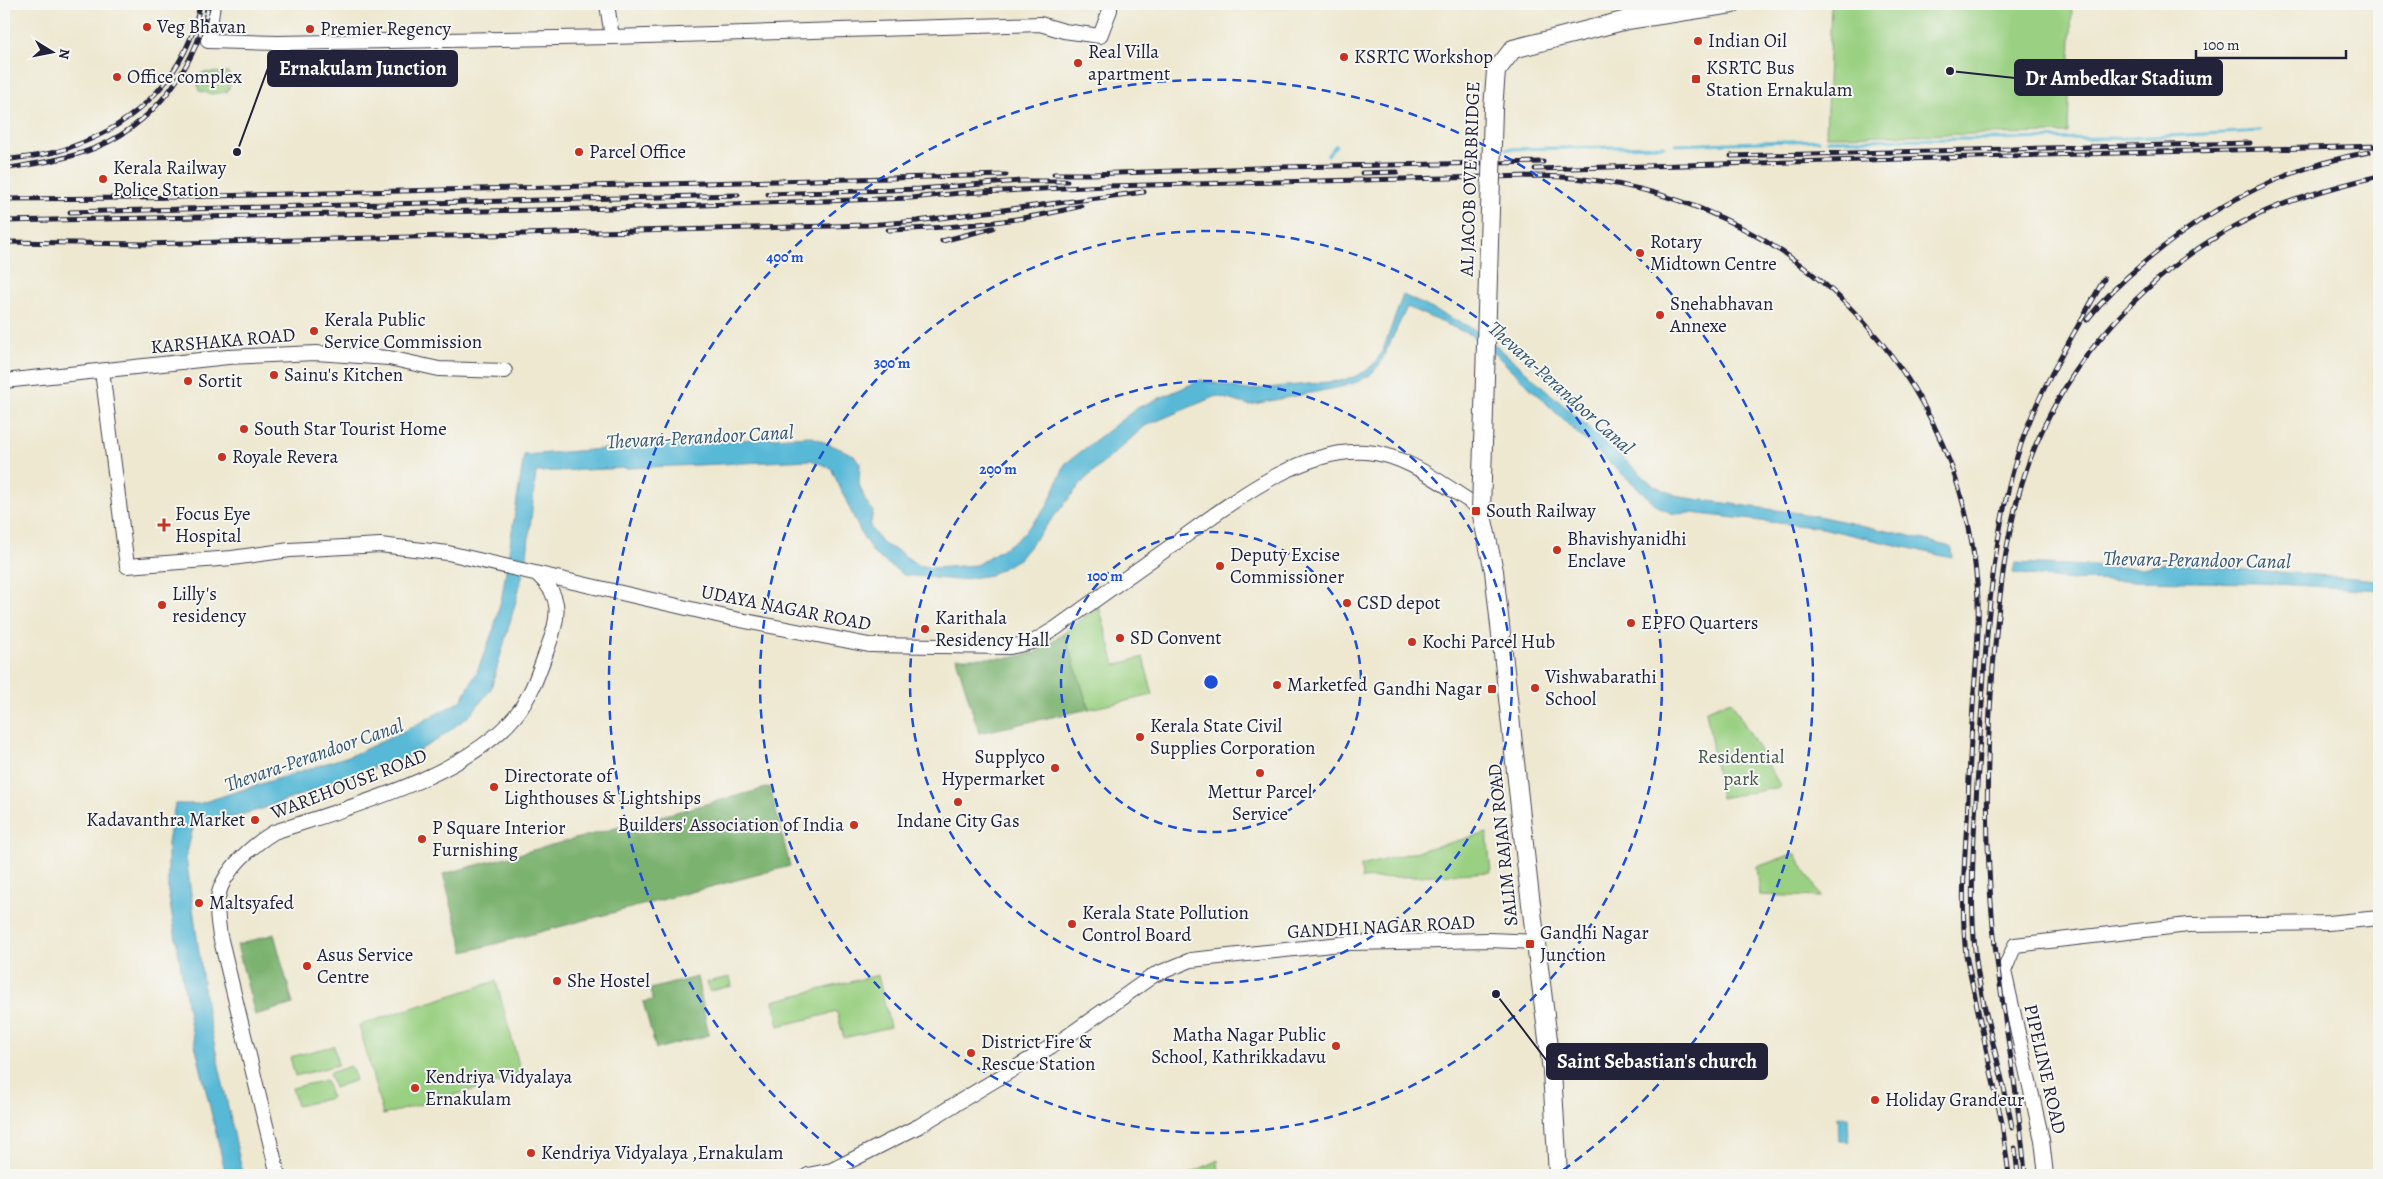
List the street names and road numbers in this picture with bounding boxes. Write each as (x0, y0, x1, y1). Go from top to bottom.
street label: AL JACOB OVERBRIDGE (1454, 81, 1486, 278)
street label: KARSHAKA ROAD (150, 322, 296, 360)
street label: UDAYA NAGAR ROAD (699, 579, 873, 637)
street label: WAREHOUSE ROAD (266, 742, 431, 826)
street label: SALIM RAJAN ROAD (1482, 763, 1524, 927)
street label: GANDHI NAGAR ROAD (1286, 909, 1476, 945)
street label: PIPELINE ROAD (2017, 1001, 2073, 1137)

